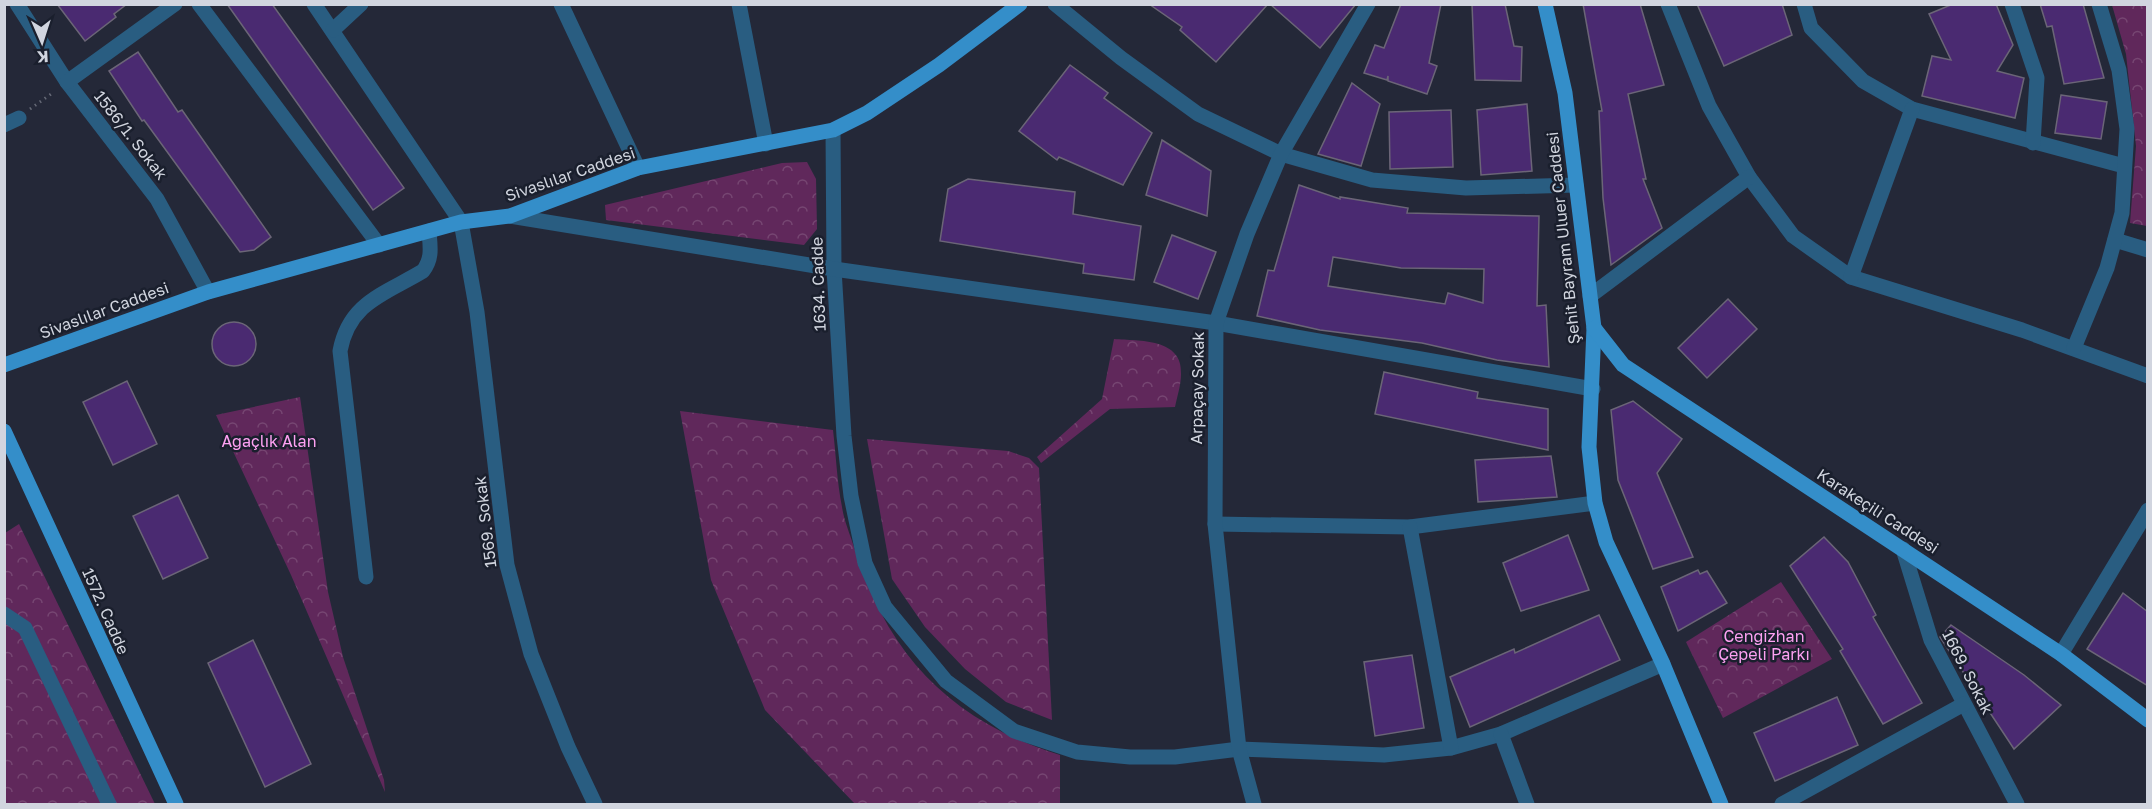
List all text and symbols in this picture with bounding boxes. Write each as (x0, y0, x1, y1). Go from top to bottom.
north arrow (12, 12, 72, 72)
text: K (36, 47, 49, 67)
street label: 1586/1. Sokak (90, 86, 172, 184)
street label: Şehit Bayram Uluer Caddesi (1542, 131, 1584, 345)
street label: Sivaslılar Caddesi (502, 142, 638, 206)
street label: 1634. Cadde (806, 237, 830, 331)
street label: Sivaslılar Caddesi (37, 277, 171, 343)
street label: Arpaçay Sokak (1186, 331, 1208, 445)
park label: Ağaçlık Alan (221, 431, 317, 451)
street label: Karakeçili Caddesi (1813, 464, 1943, 558)
street label: 1569. Sokak (469, 475, 501, 569)
street label: 1572. Cadde (78, 565, 134, 657)
park label: Cengizhan Çepeli Parkı (1718, 626, 1810, 664)
street label: 1669. Sokak (1938, 626, 1998, 718)

